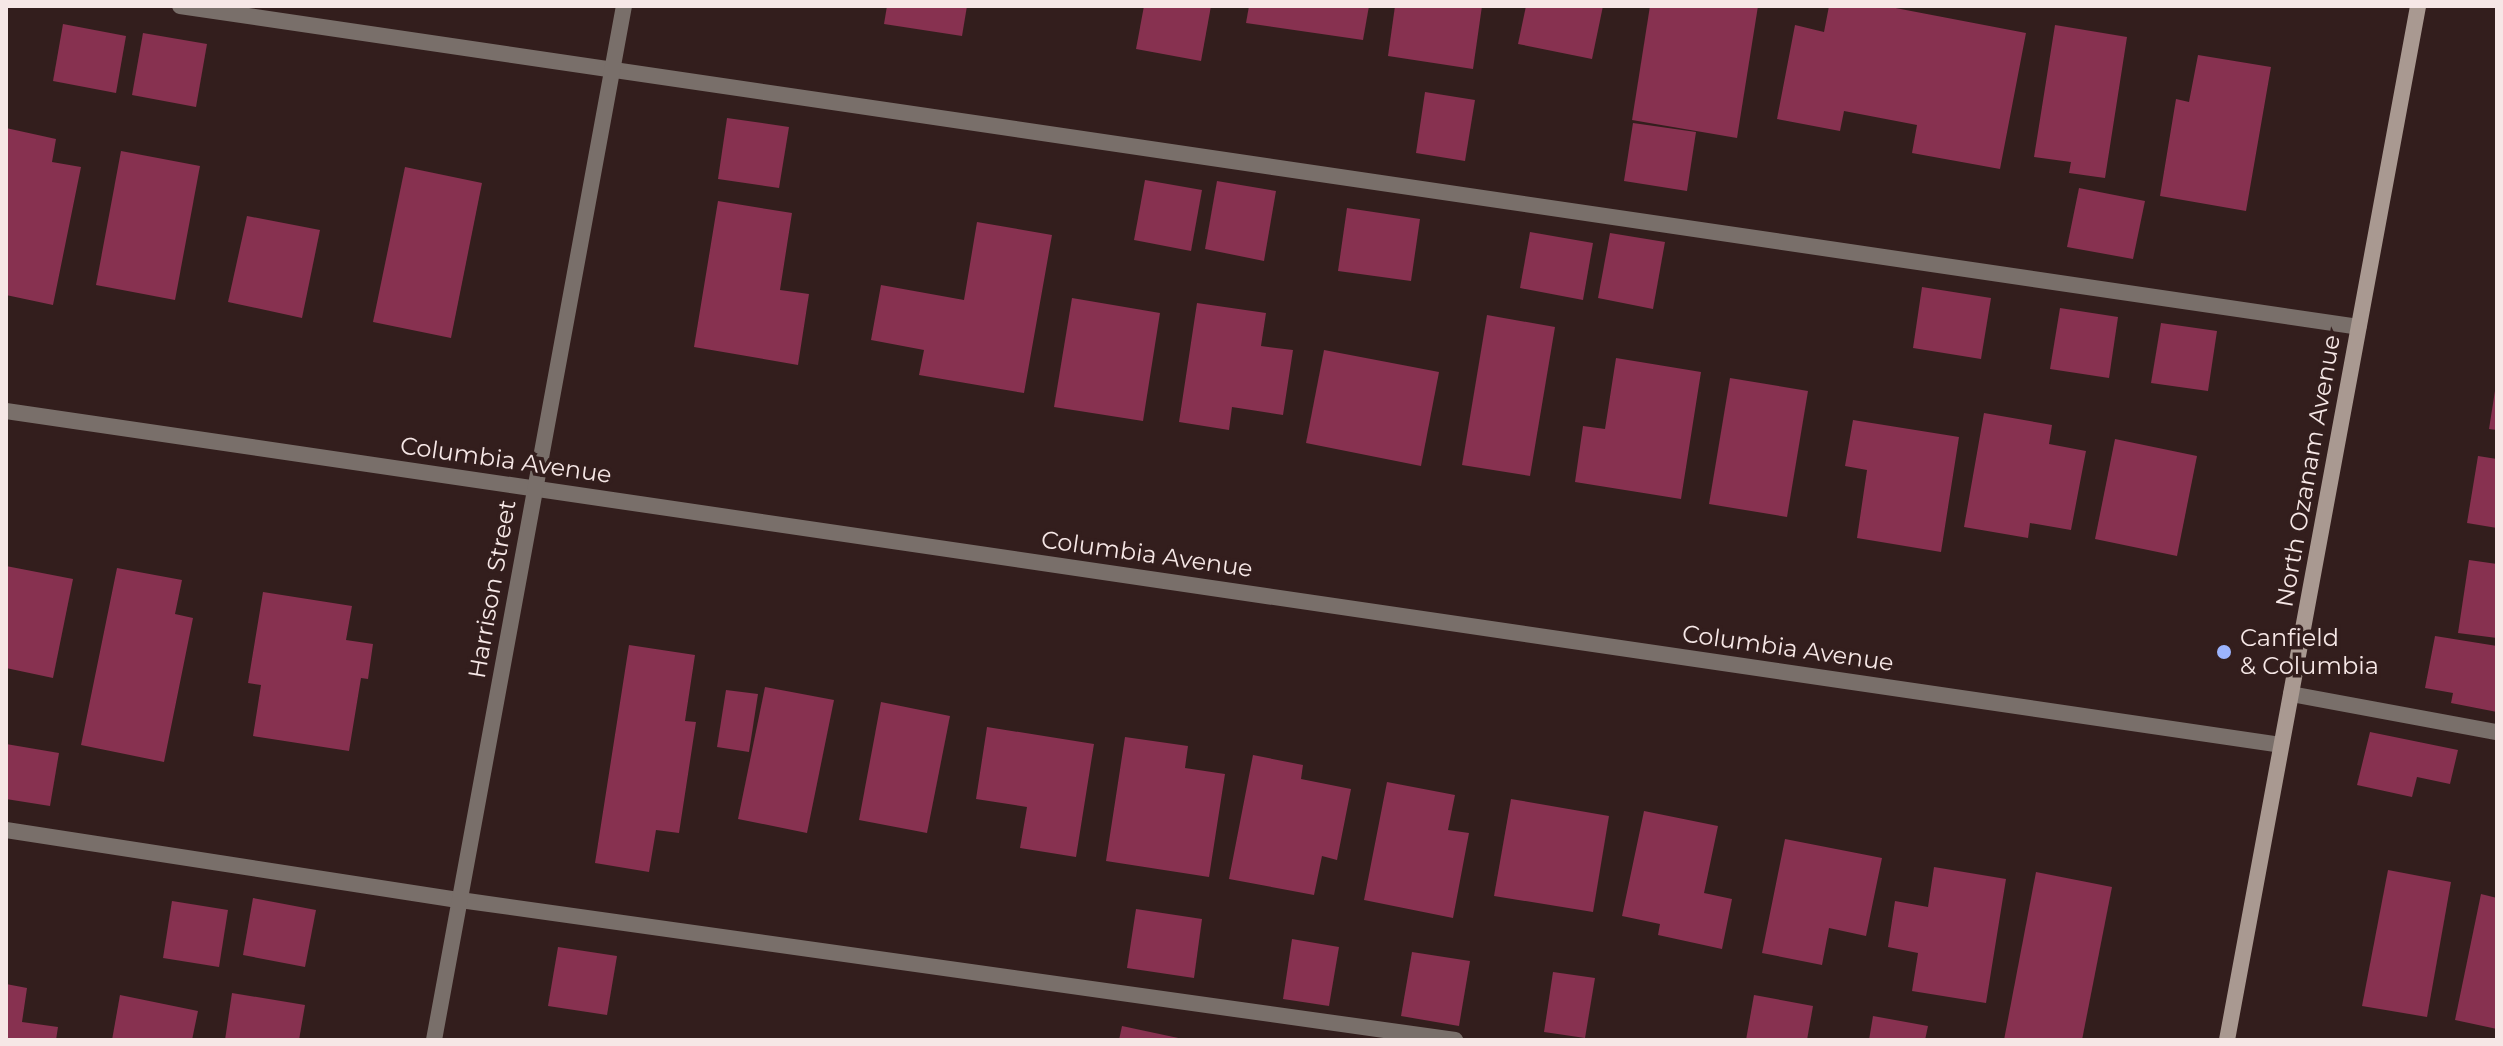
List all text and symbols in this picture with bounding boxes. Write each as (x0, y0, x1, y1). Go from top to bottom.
street label: North Ozanam Avenue (2270, 333, 2346, 609)
street label: Columbia Avenue (398, 431, 614, 489)
street label: Harrison Street (462, 497, 522, 681)
street label: Columbia Avenue (1039, 525, 1255, 583)
street label: Columbia Avenue (1680, 619, 1896, 677)
place label: Canfield & Columbia (2240, 624, 2379, 680)
marker: Canfield & Columbia (2215, 643, 2233, 661)

